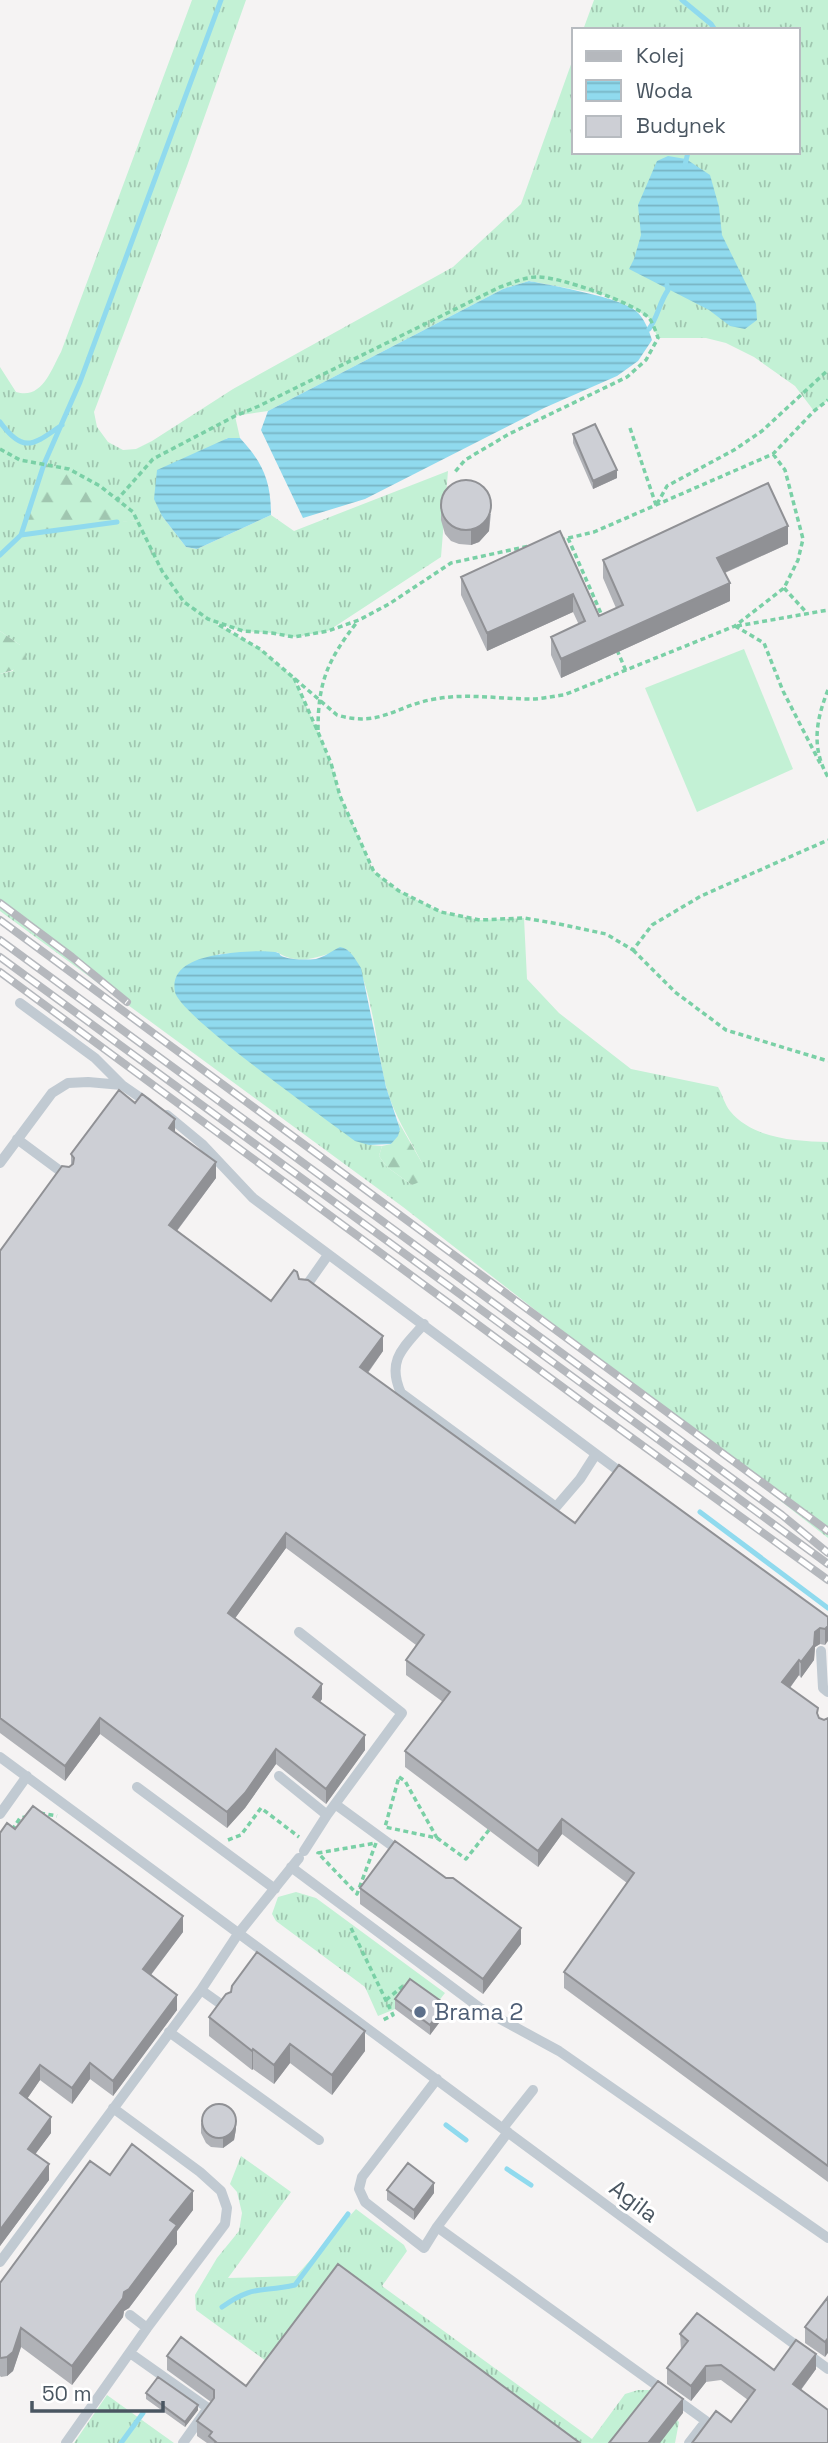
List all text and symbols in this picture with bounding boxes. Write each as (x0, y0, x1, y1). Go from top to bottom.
legend (572, 28, 800, 154)
text: Kolej (636, 42, 684, 69)
text: Woda (636, 77, 693, 104)
text: Budynek (636, 112, 726, 139)
place label: Brama 2 (434, 1997, 524, 2027)
marker: Brama 2 (412, 2004, 428, 2020)
street label: Agila (604, 2173, 664, 2229)
scale bar (32, 2370, 163, 2414)
text: 50 m (42, 2380, 92, 2407)

